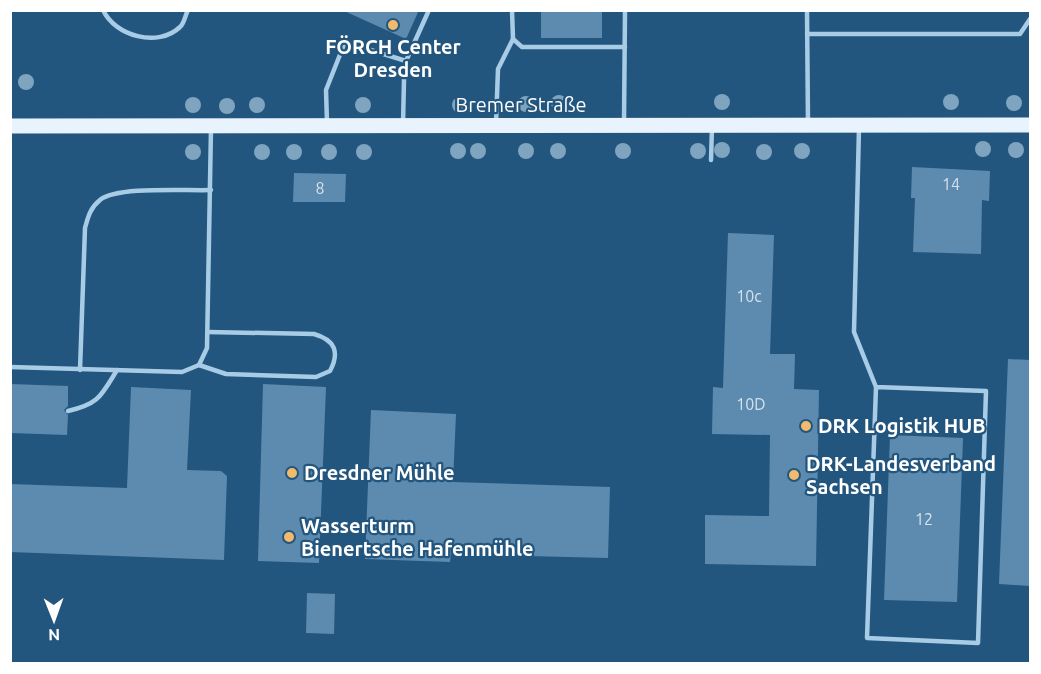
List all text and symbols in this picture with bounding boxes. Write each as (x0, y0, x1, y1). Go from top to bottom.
marker: FÖRCH Center Dresden (386, 18, 400, 32)
place label: FÖRCH Center Dresden (325, 35, 462, 81)
street label: Bremer Straße (455, 93, 587, 116)
house number: 14 (942, 175, 960, 193)
house number: 8 (315, 179, 325, 197)
house number: 10c (736, 287, 762, 305)
house number: 10D (736, 395, 766, 413)
place label: DRK Logistik HUB (818, 414, 985, 437)
marker: DRK Logistik HUB (799, 419, 813, 433)
place label: DRK-Landesverband Sachsen (806, 452, 996, 498)
place label: Dresdner Mühle (304, 461, 455, 484)
marker: Dresdner Mühle (285, 466, 299, 480)
marker: DRK-Landesverband Sachsen (787, 468, 801, 482)
house number: 12 (915, 510, 933, 528)
place label: Wasserturm Bienertsche Hafenmühle (301, 514, 534, 560)
marker: Wasserturm Bienertsche Hafenmühle (282, 530, 296, 544)
north arrow (24, 590, 84, 650)
text: N (48, 626, 60, 644)

